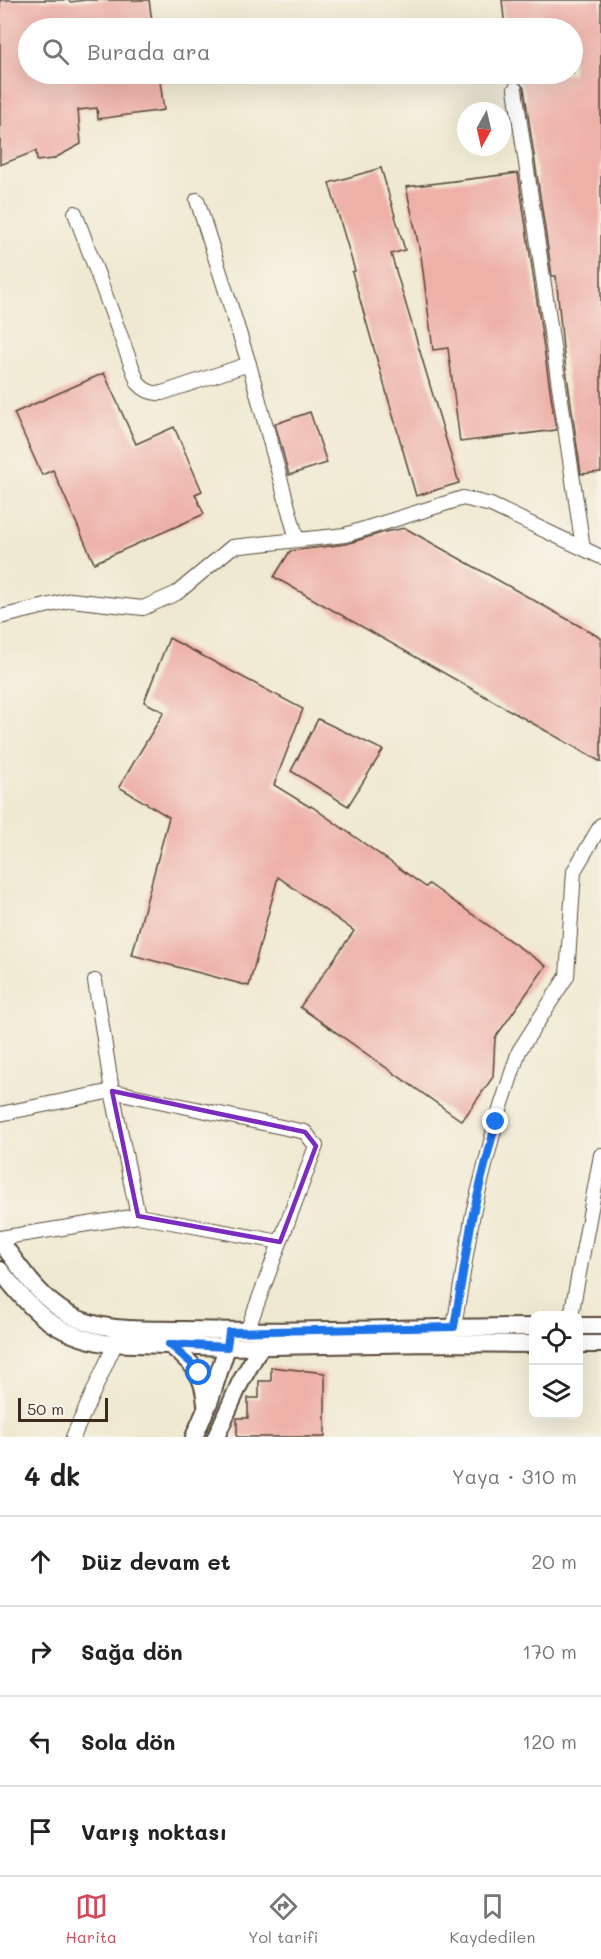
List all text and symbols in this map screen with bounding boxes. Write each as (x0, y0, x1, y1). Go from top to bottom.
search box (18, 18, 583, 84)
icon: search (39, 35, 72, 68)
text: Burada ara (87, 37, 211, 66)
north arrow (457, 102, 511, 156)
route end (482, 1108, 508, 1134)
map controls (529, 1311, 583, 1419)
button: locate (529, 1311, 583, 1365)
route start (185, 1359, 211, 1385)
button: layers (529, 1365, 583, 1419)
scale bar (18, 1395, 108, 1422)
text: 50 m (27, 1398, 64, 1419)
text: 4 dk (24, 1459, 80, 1493)
text: Yaya · 310 m (452, 1463, 577, 1489)
icon: ahead (24, 1545, 57, 1578)
text: Düz devam et (81, 1547, 230, 1576)
text: 20 m (531, 1548, 577, 1574)
icon: right (24, 1635, 57, 1668)
text: Sağa dön (81, 1637, 183, 1666)
text: 170 m (522, 1638, 577, 1664)
icon: left (24, 1725, 57, 1758)
text: Sola dön (81, 1727, 175, 1756)
text: 120 m (522, 1728, 577, 1754)
icon: arrive (24, 1815, 57, 1848)
text: Varış noktası (81, 1817, 227, 1846)
tab: Harita (66, 1890, 117, 1947)
tab: Yol tarifi (248, 1890, 318, 1947)
tab: Kaydedilen (449, 1890, 535, 1947)

